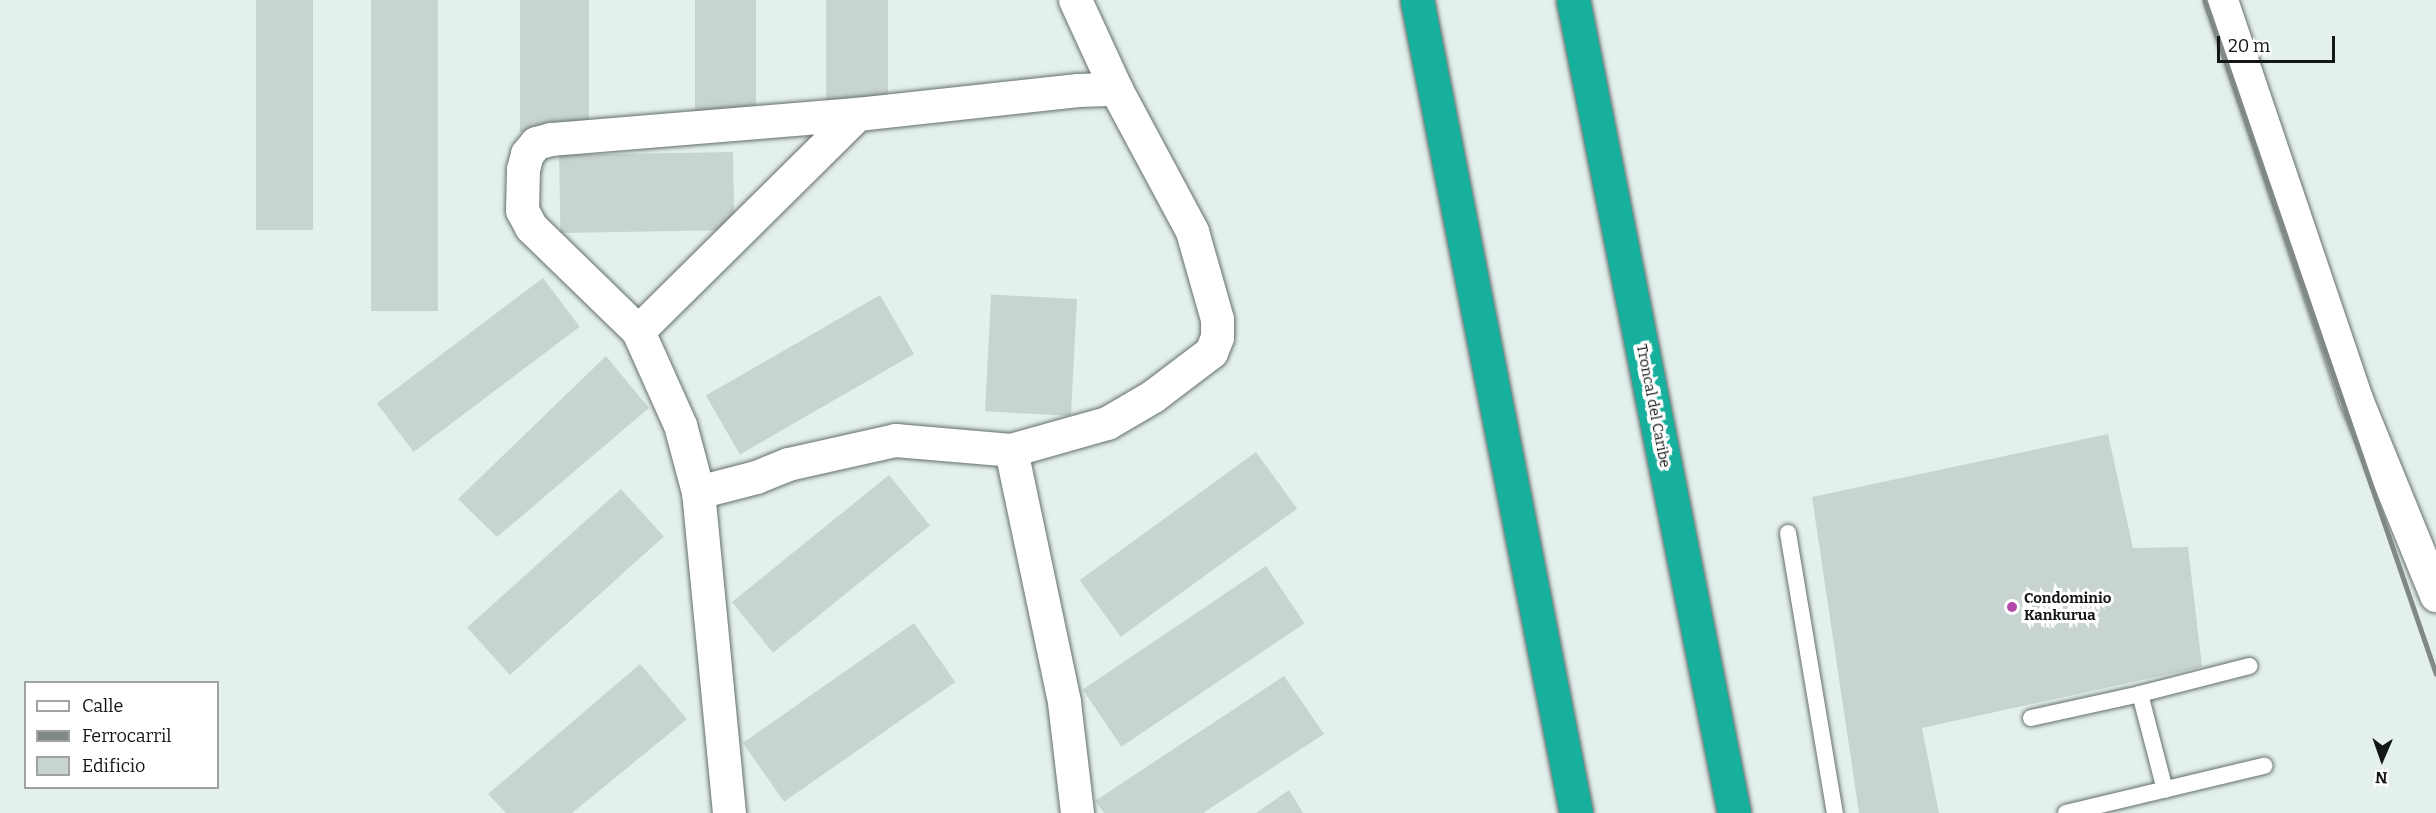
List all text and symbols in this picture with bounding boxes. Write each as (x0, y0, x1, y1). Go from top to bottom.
scale bar (2220, 24, 2338, 62)
text: 20 m (2228, 35, 2270, 57)
street label: Troncal del Caribe (1632, 343, 1674, 469)
place label: Condominio Kankurua (2024, 589, 2111, 624)
marker: Condominio Kankurua (2005, 600, 2019, 614)
legend (24, 681, 219, 789)
text: Calle (82, 695, 123, 717)
text: Ferrocarril (82, 725, 171, 747)
north arrow (2352, 729, 2412, 789)
text: Edificio (82, 755, 145, 777)
text: N (2375, 768, 2388, 787)

